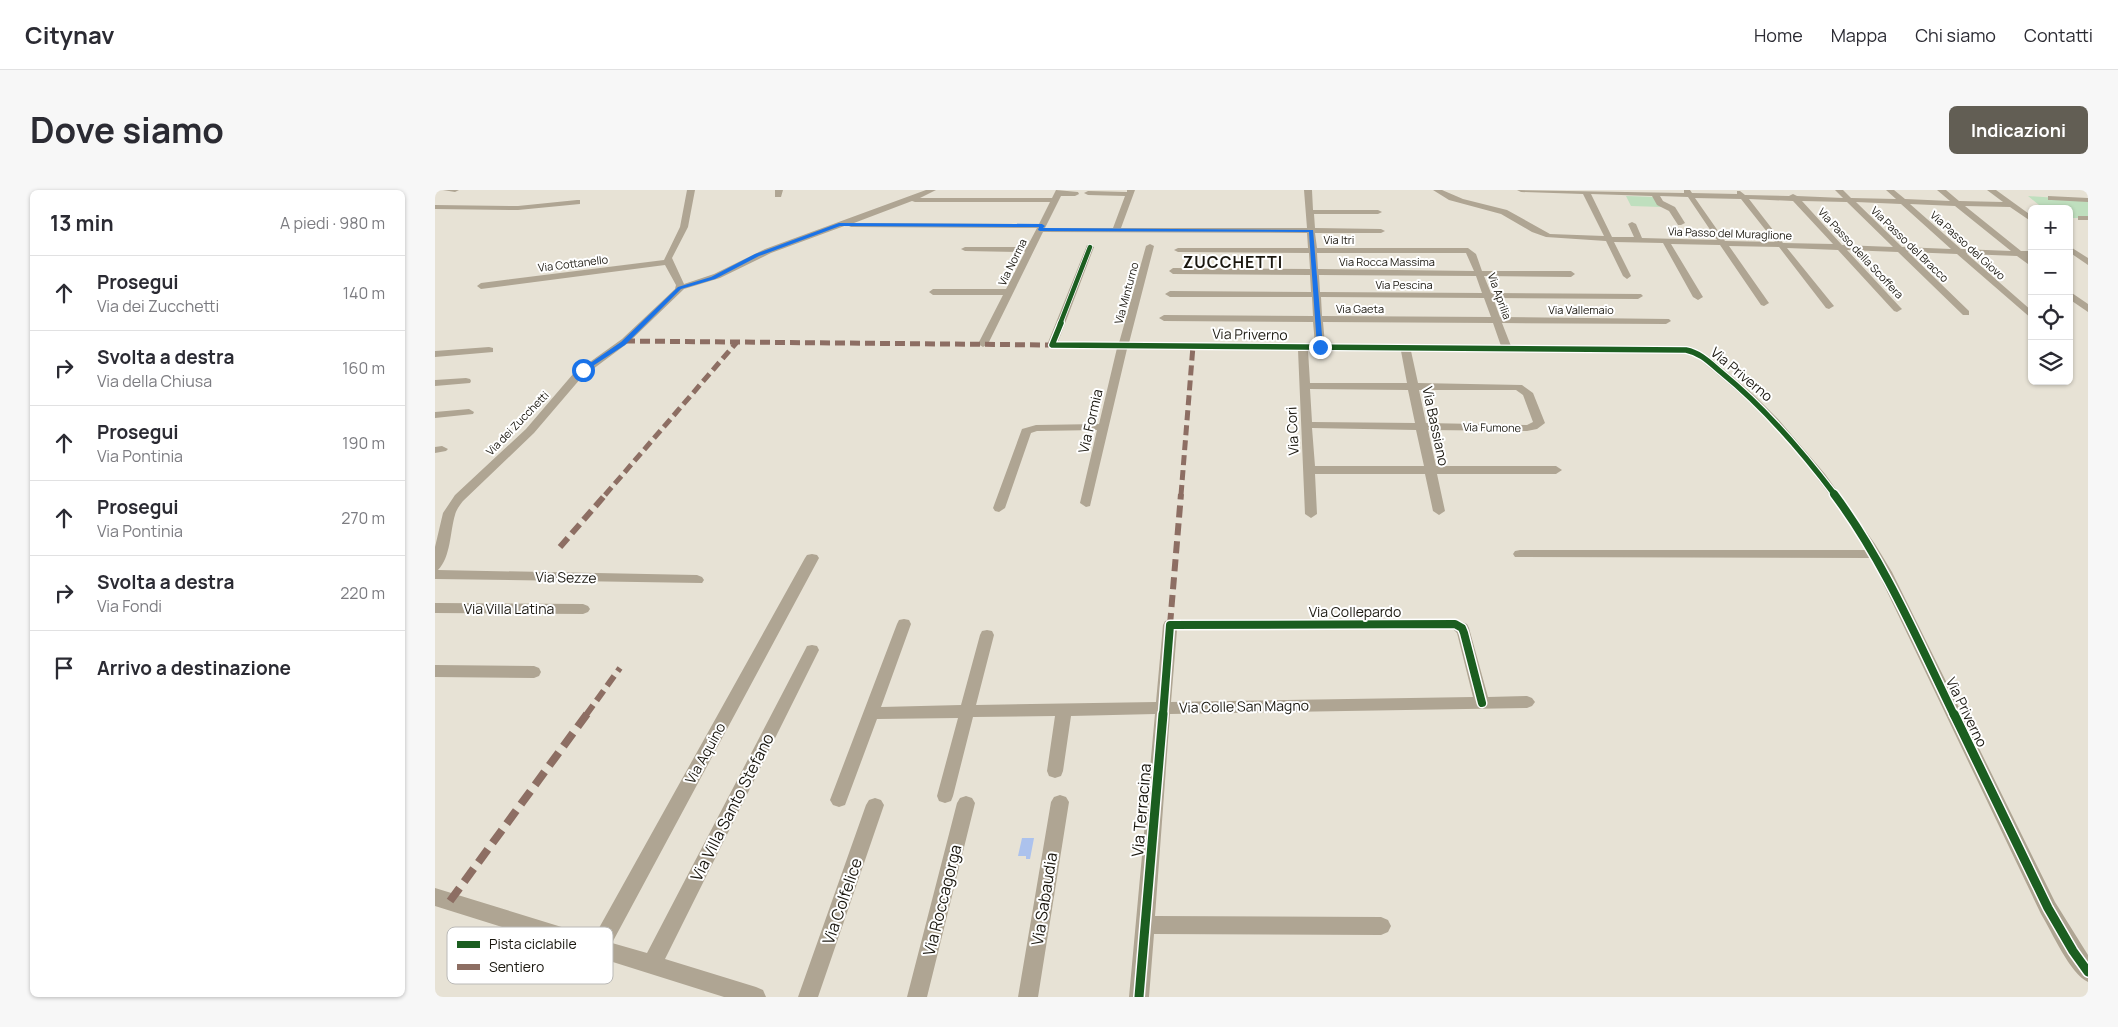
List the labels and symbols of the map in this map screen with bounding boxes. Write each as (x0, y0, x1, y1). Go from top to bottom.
street label: Via Passo del Bracco (1868, 203, 1953, 285)
street label: Via Passo della Scoffera (1815, 204, 1907, 302)
street label: Via Passo del Giovo (1927, 207, 2009, 283)
street label: Via Passo del Muraglione (1668, 223, 1793, 243)
street label: Via Itri (1324, 232, 1354, 247)
street label: Via Norma (994, 236, 1030, 288)
street label: Via Cottanello (537, 251, 609, 275)
district label: ZUCCHETTI (1183, 251, 1283, 273)
street label: Via Rocca Massima (1339, 254, 1435, 269)
street label: Via Minturno (1111, 260, 1142, 326)
street label: Via Aprilia (1485, 271, 1515, 321)
street label: Via Pescina (1375, 277, 1433, 292)
street label: Via Gaeta (1336, 301, 1384, 316)
street label: Via Vallemaio (1548, 302, 1614, 317)
street label: Via Priverno (1212, 324, 1288, 344)
route end (1309, 336, 1332, 359)
street label: Via Priverno (1707, 342, 1777, 406)
route start (572, 359, 595, 382)
street label: Via Bassiano (1418, 385, 1454, 467)
street label: Via Formia (1073, 387, 1107, 455)
street label: Via dei Zucchetti (482, 388, 552, 458)
street label: Via Cori (1281, 406, 1303, 456)
street label: Via Fumone (1463, 419, 1522, 435)
street label: Via Sezze (535, 567, 597, 587)
street label: Via Villa Latina (464, 599, 554, 618)
street label: Via Collepardo (1309, 602, 1401, 621)
street label: Via Priverno (1942, 674, 1992, 750)
street label: Via Colle San Magno (1179, 695, 1309, 717)
street label: Via Aquino (680, 719, 730, 787)
street label: Via Villa Santo Stefano (685, 729, 779, 885)
street label: Via Terracina (1126, 762, 1156, 858)
street label: Via Roccagorga (918, 842, 966, 958)
street label: Via Sabaudia (1026, 851, 1062, 947)
street label: Via Colfelice (817, 855, 867, 947)
legend (447, 927, 613, 984)
text: Pista ciclabile (489, 934, 577, 953)
text: Sentiero (489, 957, 544, 976)

